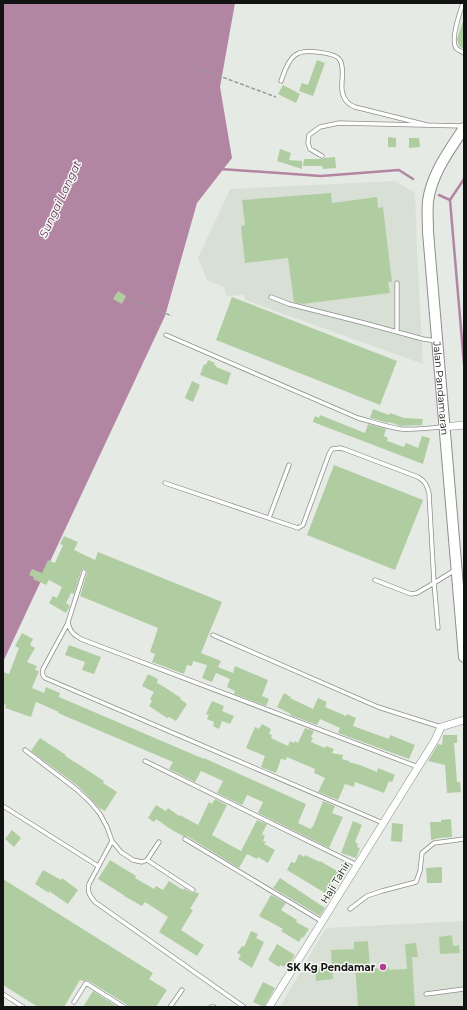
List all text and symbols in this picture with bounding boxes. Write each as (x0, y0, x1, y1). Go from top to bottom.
water label: Sungai Langat (36, 158, 84, 240)
street label: Jalan Pandamaran (430, 340, 451, 436)
street label: Haji Tahir (318, 859, 353, 906)
place label: SK Kg Pendamar (287, 961, 376, 974)
marker: SK Kg Pendamar (378, 962, 388, 972)

